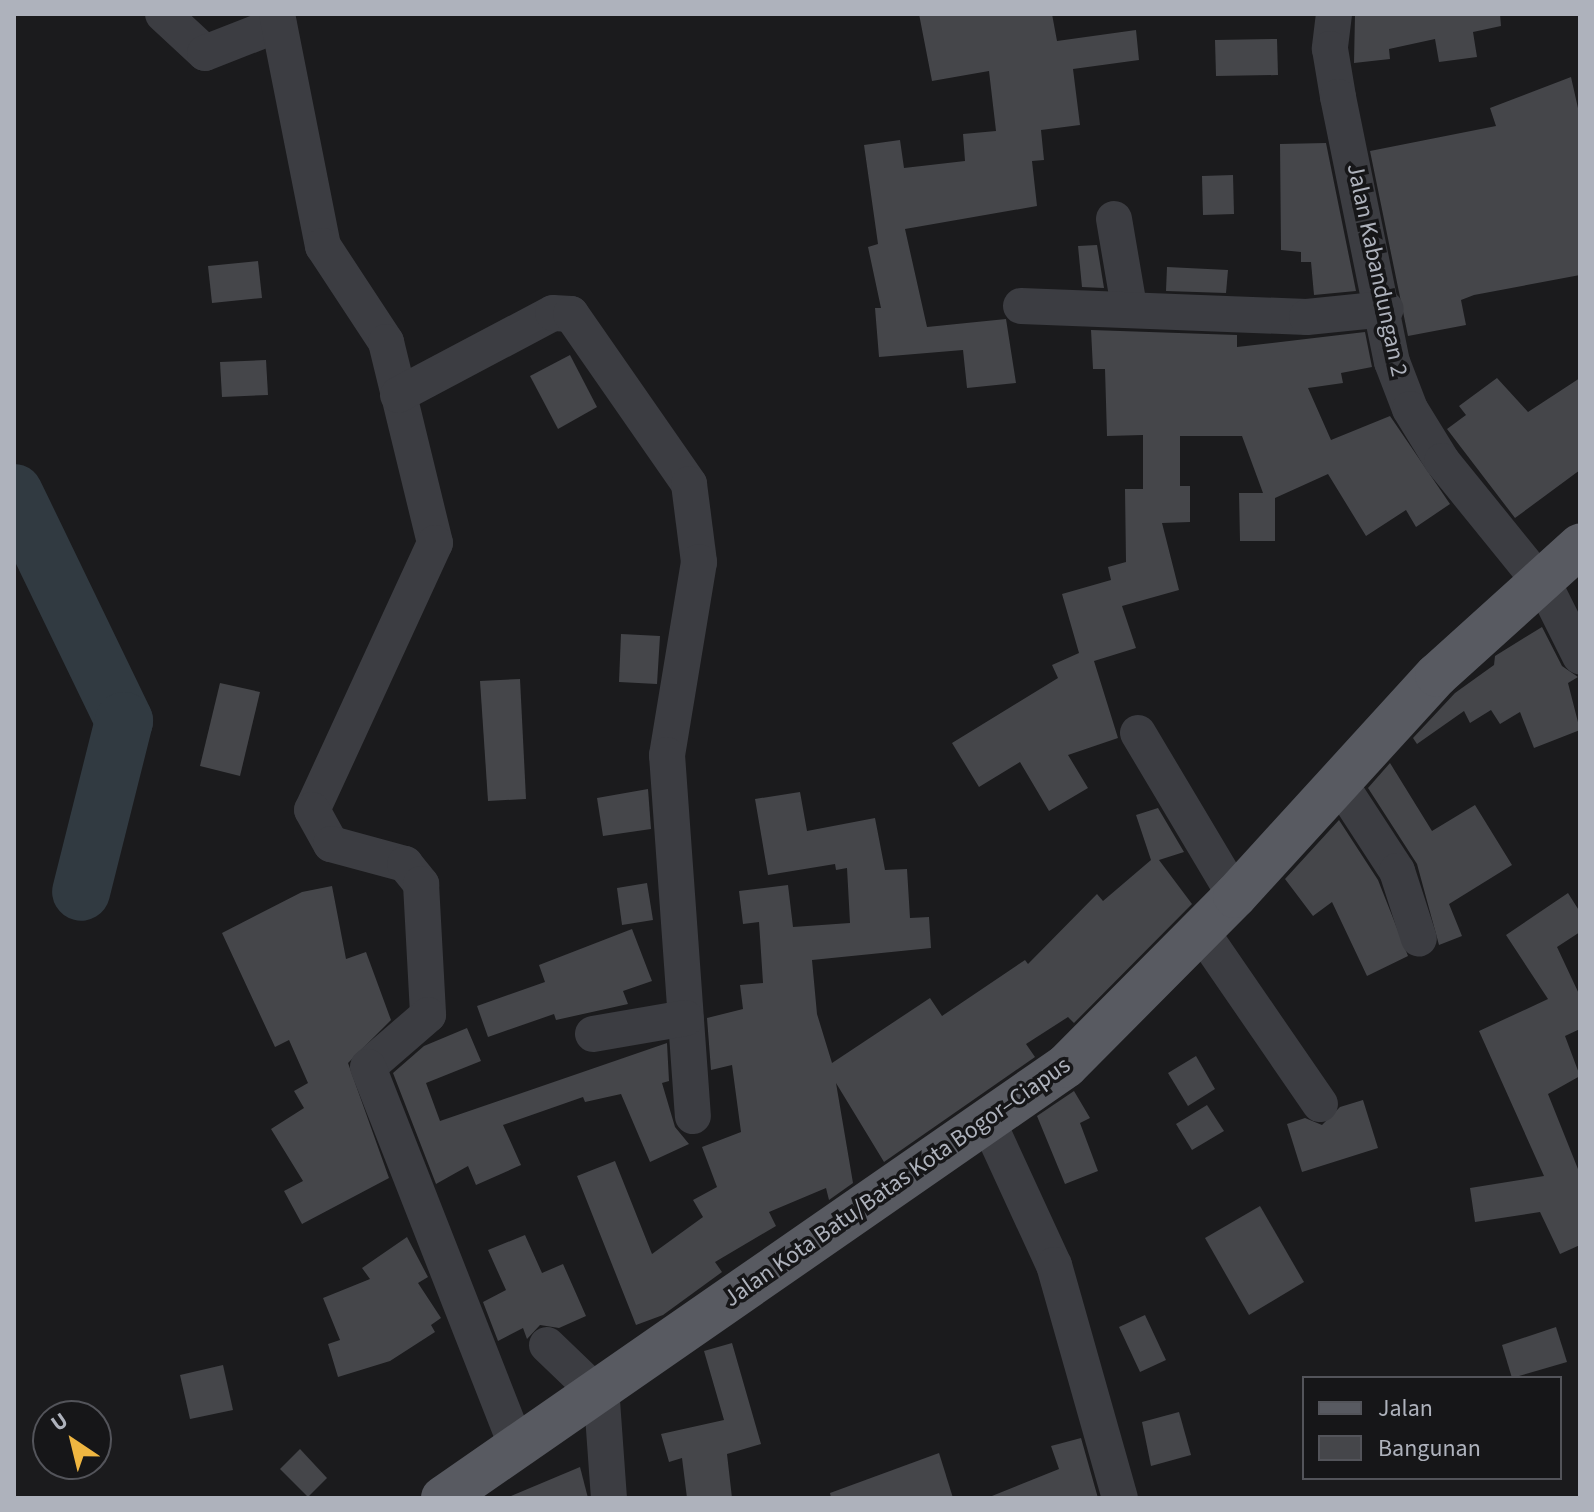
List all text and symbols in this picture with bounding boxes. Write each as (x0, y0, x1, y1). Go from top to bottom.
street label: Jalan Kabandungan 2 (1340, 161, 1414, 379)
street label: Jalan Kota Batu/Batas Kota Bogor–Ciapus (718, 1051, 1076, 1313)
legend (1302, 1376, 1562, 1480)
text: Jalan (1378, 1391, 1433, 1426)
north arrow (32, 1400, 112, 1480)
text: U (44, 1405, 75, 1439)
text: Bangunan (1378, 1431, 1481, 1466)

